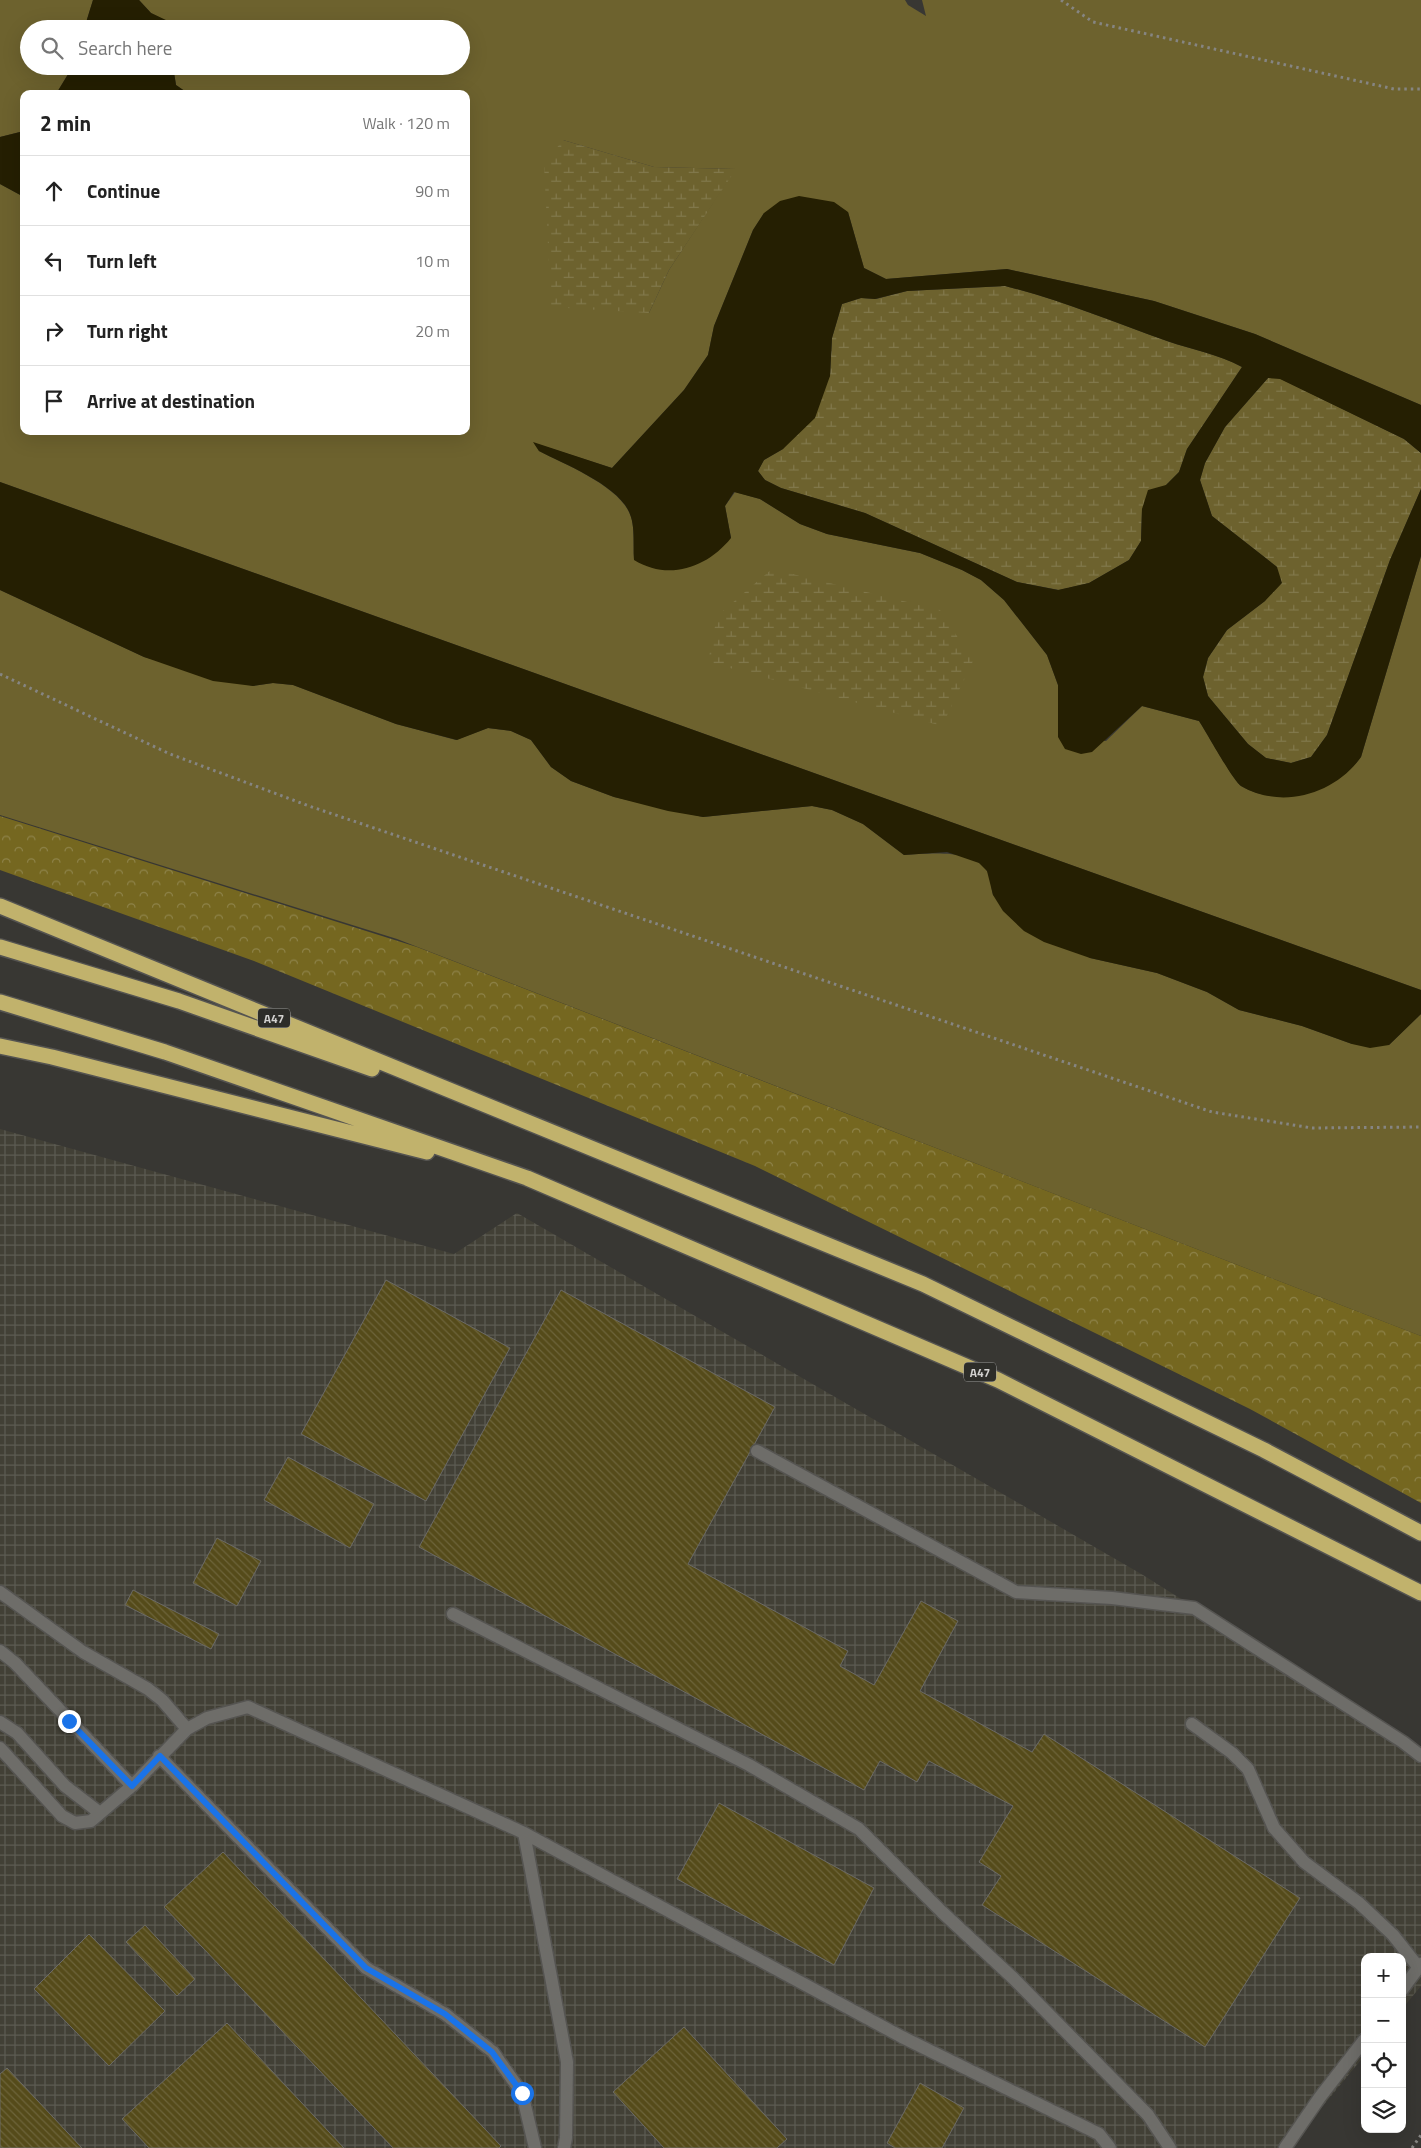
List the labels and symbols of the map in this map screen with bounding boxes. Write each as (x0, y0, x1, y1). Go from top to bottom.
road number: A47 (258, 1008, 290, 1028)
road number: A47 (964, 1362, 996, 1381)
route end (58, 1710, 81, 1733)
route start (511, 2082, 534, 2105)

